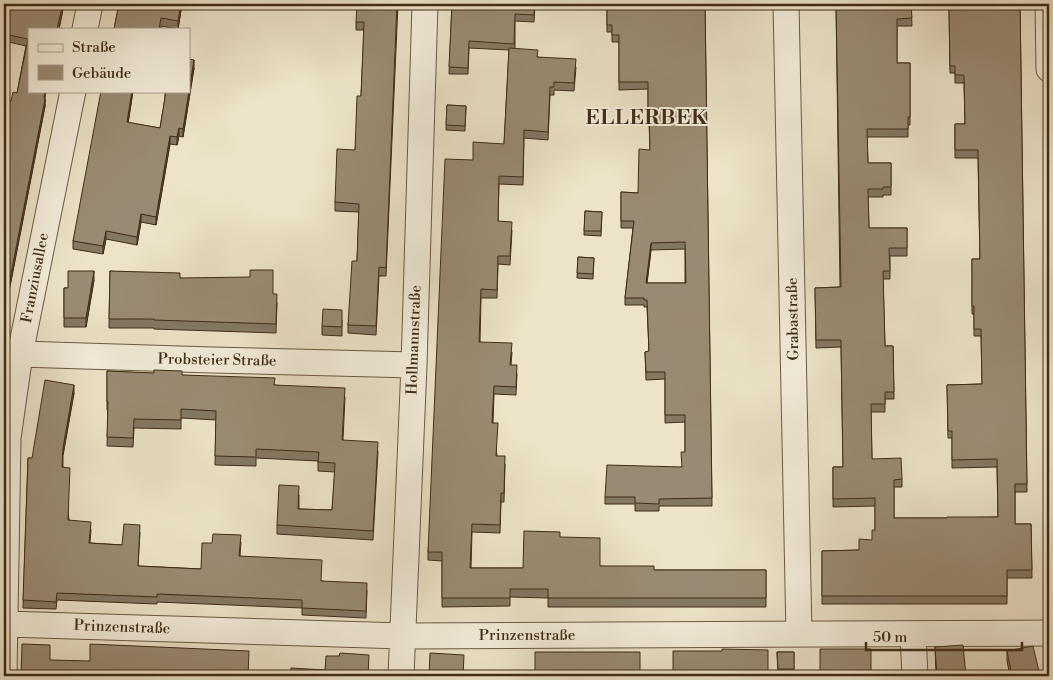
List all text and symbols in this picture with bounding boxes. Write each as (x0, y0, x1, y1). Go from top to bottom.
legend (28, 28, 190, 92)
text: Straße (72, 38, 116, 57)
text: Gebäude (72, 64, 131, 83)
district label: ELLERBEK (585, 106, 709, 131)
street label: Franziusallee (17, 231, 53, 325)
street label: Grabastraße (783, 277, 803, 361)
street label: Hollmannstraße (403, 285, 425, 395)
street label: Probsteier Straße (157, 349, 277, 371)
street label: Prinzenstraße (73, 616, 171, 638)
scale bar (866, 620, 1022, 652)
street label: Prinzenstraße (479, 626, 575, 645)
text: 50 m (873, 628, 907, 647)

